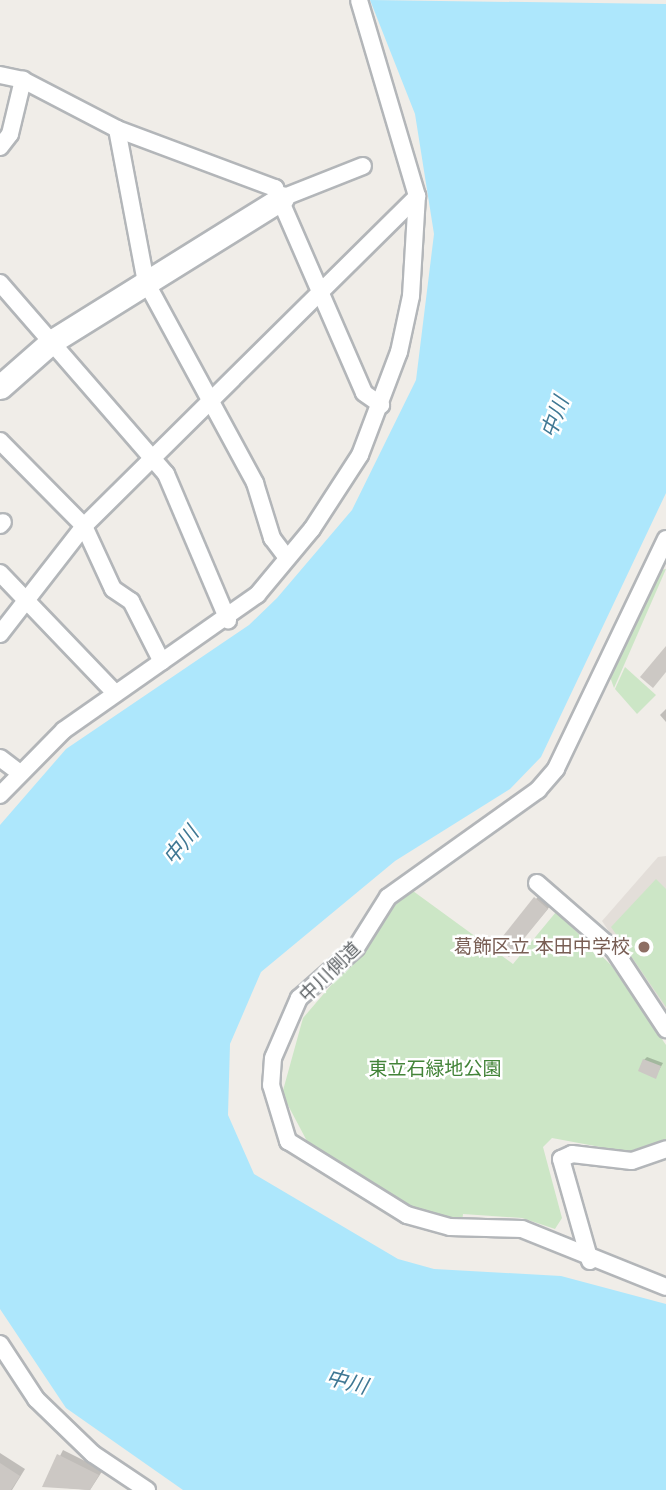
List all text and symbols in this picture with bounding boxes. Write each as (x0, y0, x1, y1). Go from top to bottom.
water label: 中川 (535, 393, 573, 441)
water label: 中川 (157, 821, 203, 869)
place label: 葛飾区立 本田中学校 (454, 936, 630, 958)
street label: 中川側道 (295, 937, 365, 1007)
marker: 葛飾区立 本田中学校 (636, 939, 652, 955)
park label: 東立石緑地公園 (369, 1058, 501, 1080)
water label: 中川 (324, 1364, 370, 1398)

